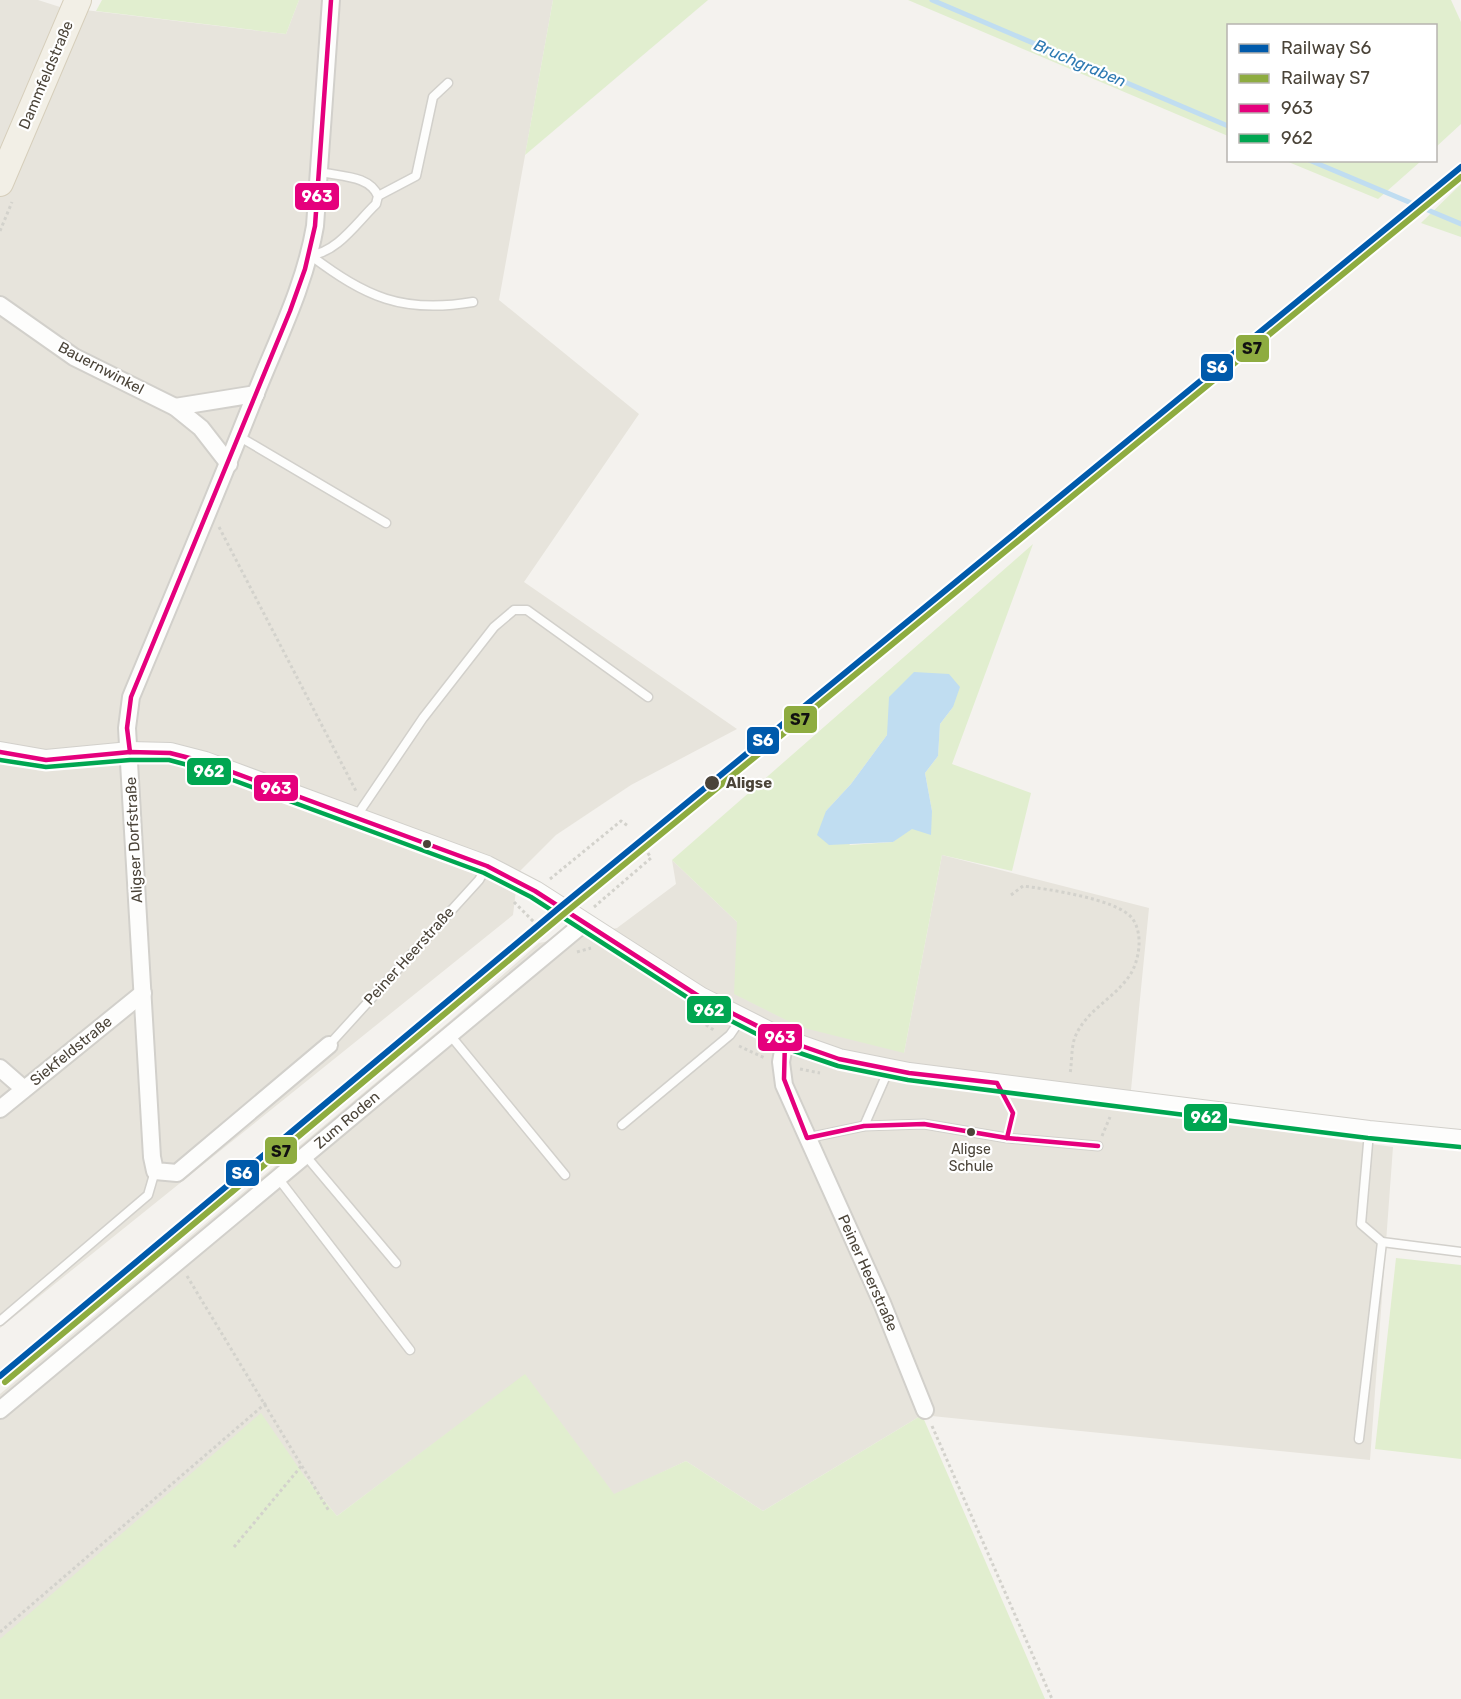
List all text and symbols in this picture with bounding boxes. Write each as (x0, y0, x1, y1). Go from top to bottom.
street label: Dammfeldstraße (15, 18, 77, 132)
legend (1227, 24, 1437, 162)
water label: Bruchgraben (1031, 35, 1129, 91)
text: Railway S6 (1281, 37, 1371, 59)
text: Railway S7 (1281, 67, 1370, 89)
text: 963 (1281, 97, 1313, 119)
text: 962 (1281, 127, 1313, 149)
line badge: 963 (294, 182, 340, 211)
text: 963 (301, 187, 333, 206)
line badge: S7 (1235, 334, 1270, 363)
street label: Bauernwinkel (55, 338, 147, 398)
text: S7 (1242, 339, 1262, 358)
line badge: S6 (1200, 353, 1234, 382)
text: S6 (1206, 358, 1228, 377)
line badge: S7 (783, 705, 818, 734)
text: S7 (790, 710, 810, 729)
line badge: S6 (746, 726, 780, 755)
text: S6 (752, 731, 774, 750)
line badge: 962 (186, 757, 232, 786)
text: 962 (193, 762, 225, 781)
line badge: 963 (253, 774, 299, 802)
marker: Aligse (703, 774, 721, 792)
place label: Aligse (726, 774, 772, 792)
street label: Aligser Dorfstraße (122, 776, 146, 904)
text: 963 (260, 779, 292, 798)
unlabelled marker (421, 838, 433, 850)
street label: Peiner Heerstraße (360, 903, 458, 1009)
line badge: 962 (686, 995, 732, 1024)
text: 962 (693, 1001, 725, 1020)
street label: Siekfeldstraße (26, 1012, 116, 1090)
line badge: 963 (757, 1023, 803, 1052)
text: 963 (764, 1028, 796, 1047)
street label: Zum Roden (311, 1088, 383, 1152)
line badge: 962 (1183, 1103, 1228, 1132)
text: 962 (1190, 1108, 1222, 1127)
marker: Aligse Schule (965, 1126, 977, 1138)
line badge: S7 (264, 1136, 298, 1165)
place label: Aligse Schule (949, 1141, 993, 1175)
text: S7 (271, 1142, 291, 1161)
line badge: S6 (225, 1159, 260, 1187)
text: S6 (231, 1164, 253, 1183)
street label: Peiner Heerstraße (834, 1212, 902, 1334)

